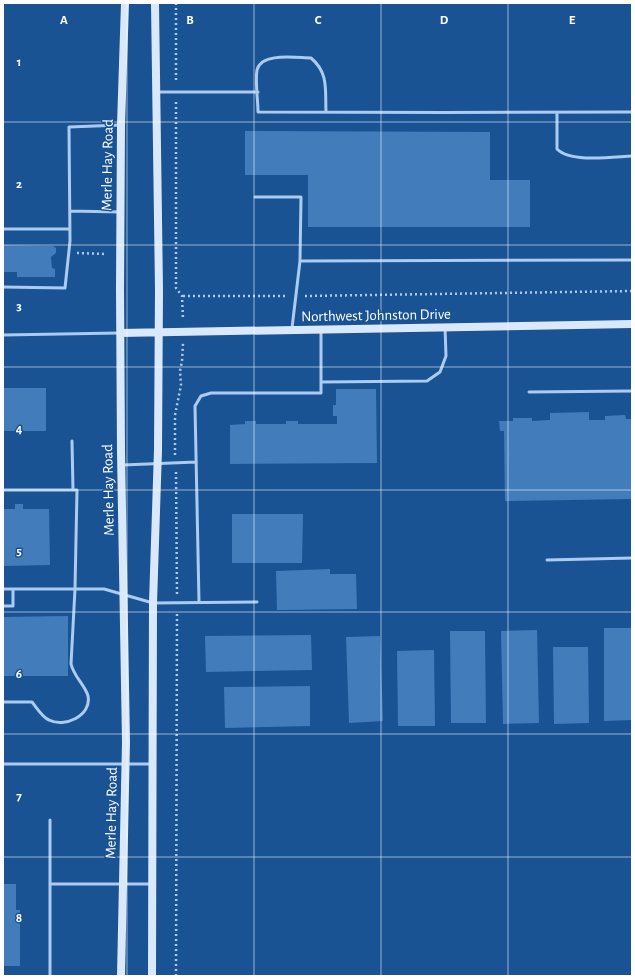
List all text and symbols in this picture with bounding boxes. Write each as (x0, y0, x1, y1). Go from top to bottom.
text: A (60, 14, 68, 27)
text: B (186, 14, 194, 27)
text: C (315, 14, 322, 27)
text: D (440, 14, 449, 27)
text: E (569, 14, 576, 27)
text: 1 (17, 56, 21, 69)
street label: Merle Hay Road (99, 119, 116, 211)
text: 2 (16, 178, 22, 191)
text: 3 (16, 300, 22, 313)
street label: Northwest Johnston Drive (301, 307, 451, 324)
text: 4 (16, 423, 23, 436)
street label: Merle Hay Road (100, 444, 117, 536)
text: 5 (16, 545, 22, 558)
text: 6 (16, 668, 22, 681)
street label: Merle Hay Road (103, 767, 120, 859)
text: 7 (16, 790, 22, 803)
text: 8 (16, 912, 22, 925)

